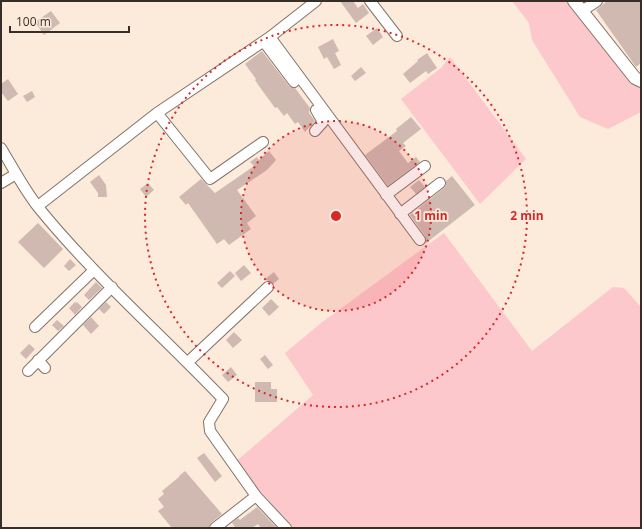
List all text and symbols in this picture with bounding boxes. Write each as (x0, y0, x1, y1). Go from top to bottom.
scale bar (10, 8, 129, 34)
text: 100 m (16, 13, 51, 30)
text: 1 min (414, 207, 448, 224)
text: 2 min (510, 207, 544, 224)
centre of rings (329, 209, 343, 223)

